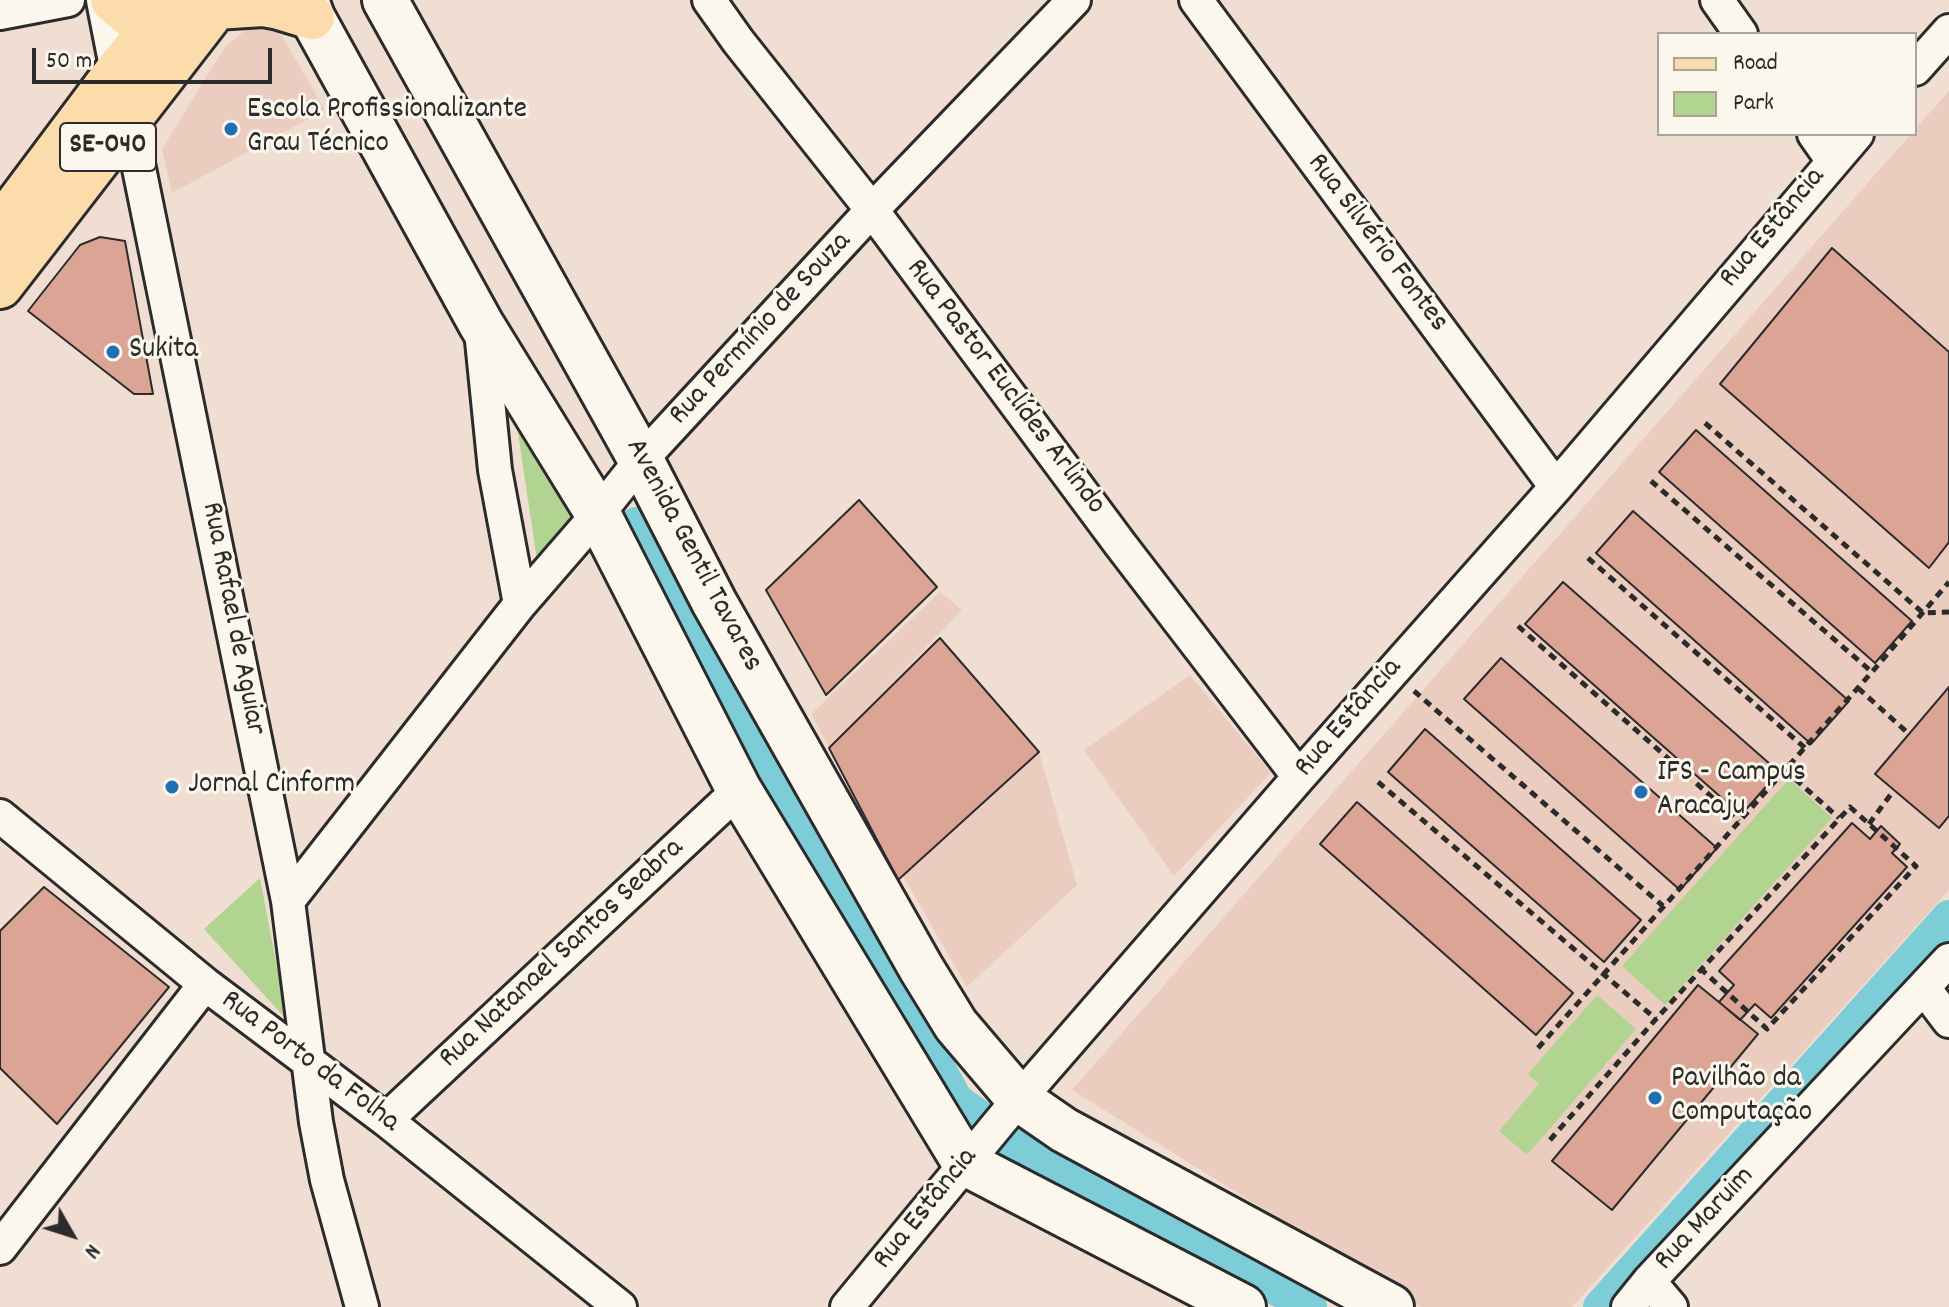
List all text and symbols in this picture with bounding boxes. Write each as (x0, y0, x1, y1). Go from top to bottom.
scale bar (36, 32, 276, 82)
legend (1657, 32, 1917, 136)
text: 50 m (46, 45, 92, 79)
text: Road (1733, 47, 1778, 81)
text: Park (1733, 87, 1774, 121)
place label: Escola Profissionalizante Grau Técnico (247, 94, 527, 164)
marker: Escola Profissionalizante Grau Técnico (222, 120, 240, 138)
road number: SE-040 (60, 123, 156, 171)
street label: Rua Silvério Fontes (1297, 148, 1455, 340)
street label: Rua Estância (1713, 161, 1835, 297)
street label: Rua Permínio de Souza (663, 226, 861, 434)
street label: Rua Pastor Euclídes Arlindo (896, 253, 1112, 523)
place label: Sukita (129, 334, 198, 370)
marker: Sukita (104, 343, 122, 361)
street label: Avenida Gentil Tavares (615, 433, 769, 679)
street label: Rua Rafael de Aguiar (191, 500, 271, 738)
street label: Rua Estância (1288, 652, 1412, 786)
place label: IFS - Campus Aracaju (1657, 757, 1806, 828)
place label: Jornal Cinform (188, 769, 355, 805)
marker: Jornal Cinform (163, 778, 181, 796)
marker: IFS - Campus Aracaju (1632, 783, 1650, 801)
street label: Rua Natanael Santos Seabra (433, 832, 693, 1078)
street label: Rua Porto da Folha (212, 984, 406, 1142)
place label: Pavilhão da Computação (1671, 1063, 1812, 1134)
marker: Pavilhão da Computação (1646, 1089, 1664, 1107)
street label: Rua Estância (867, 1142, 987, 1278)
street label: Rua Maruim (1648, 1160, 1764, 1280)
north arrow (32, 1195, 112, 1275)
text: N (76, 1236, 107, 1264)

